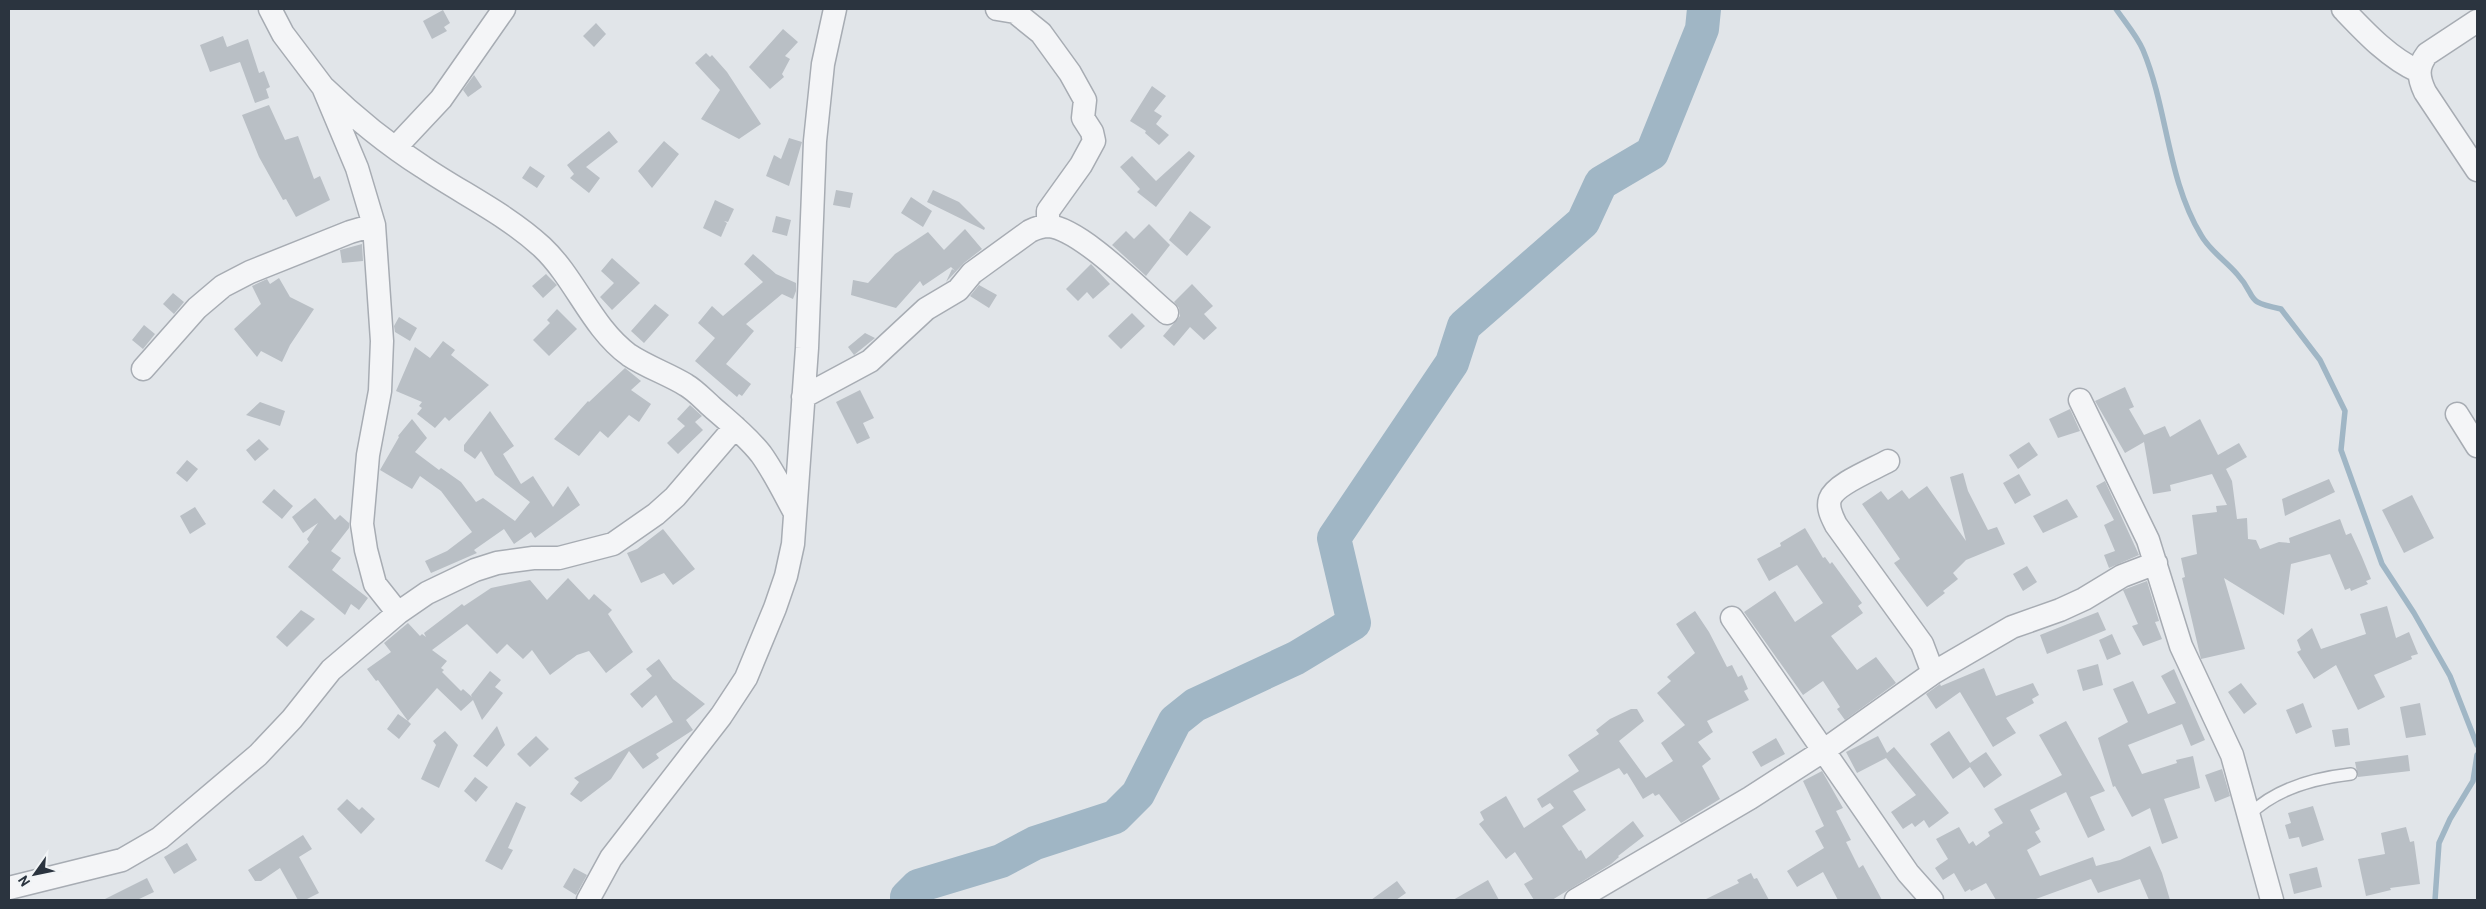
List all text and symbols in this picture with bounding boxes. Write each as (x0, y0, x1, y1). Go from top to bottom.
north arrow (10, 849, 60, 899)
text: N (14, 873, 33, 890)

